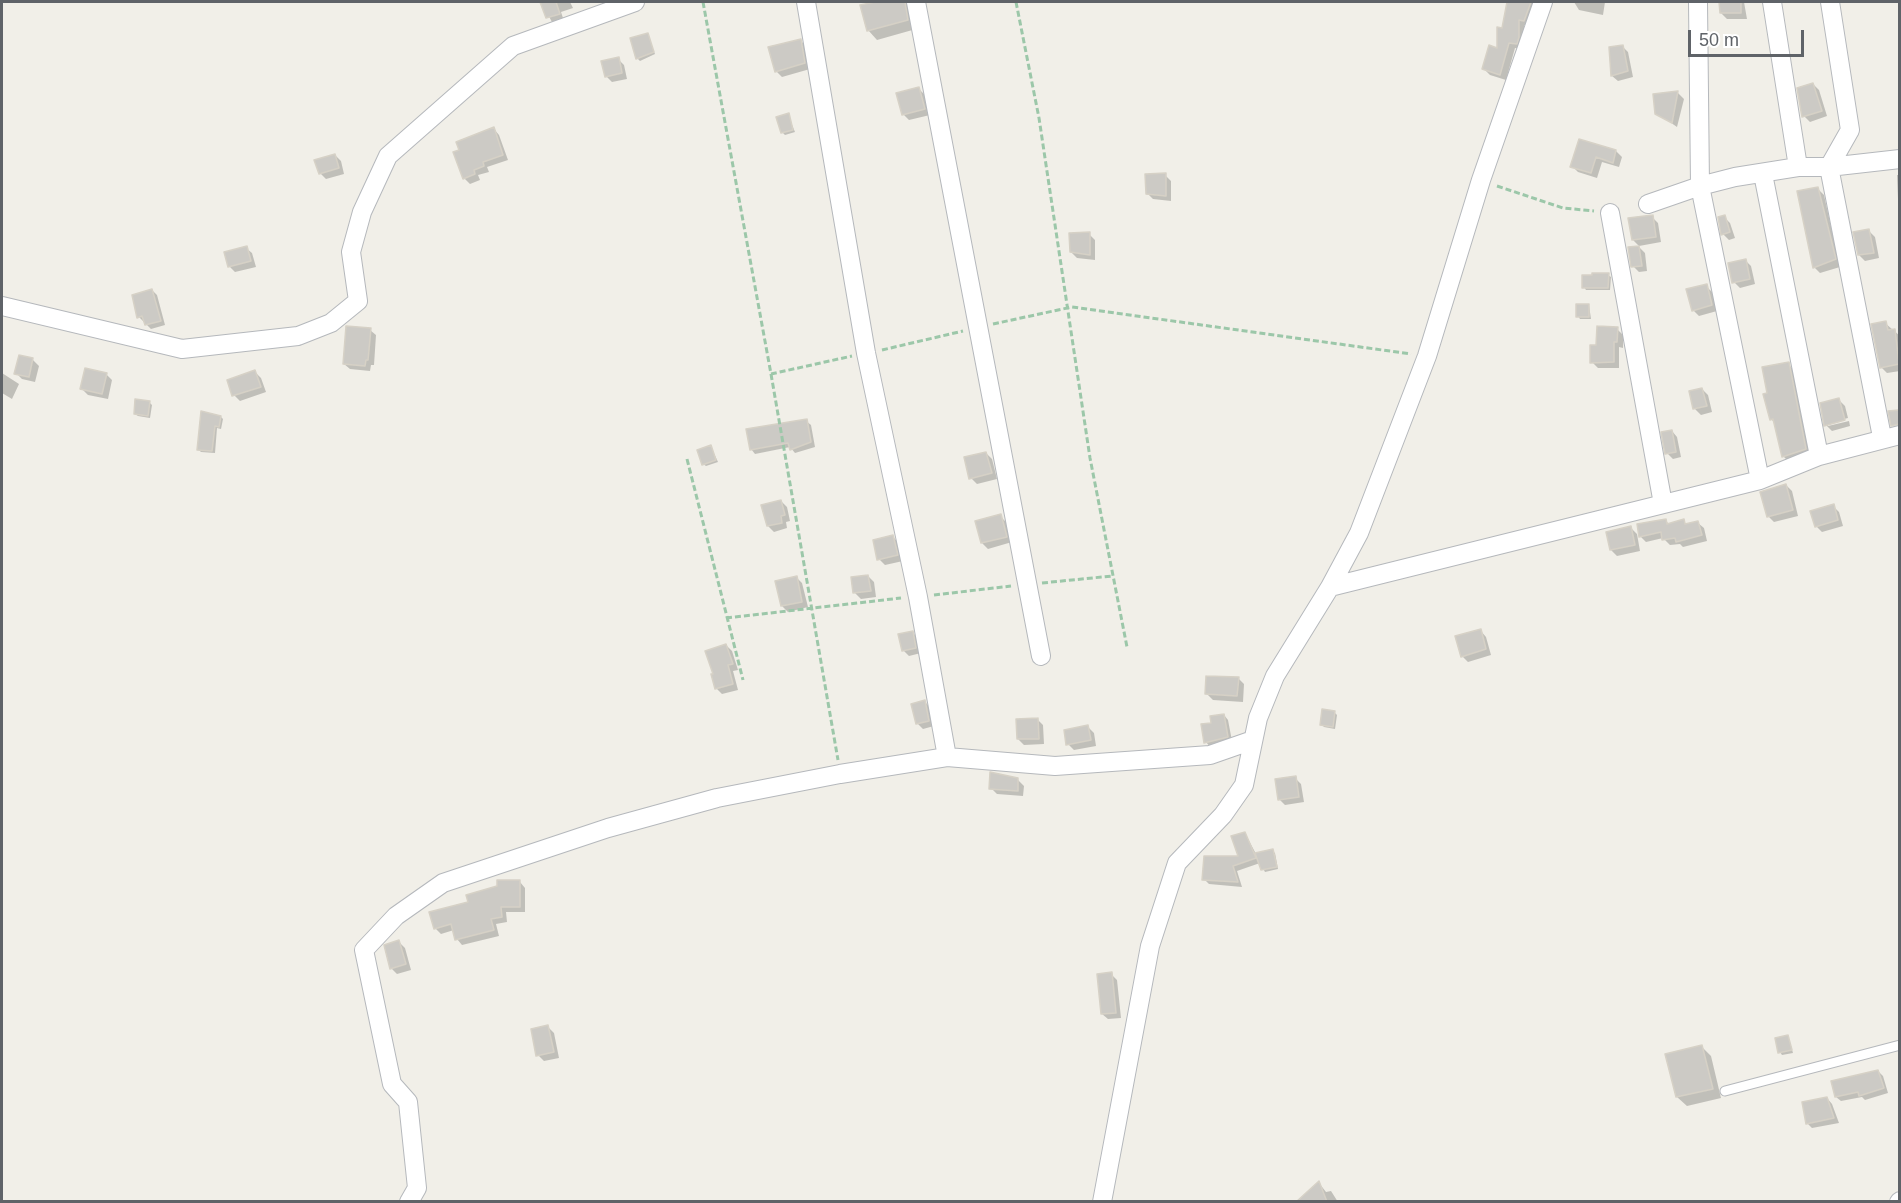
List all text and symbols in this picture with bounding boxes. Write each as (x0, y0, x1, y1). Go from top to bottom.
scale bar (1691, 18, 1806, 56)
text: 50 m (1699, 30, 1739, 50)

